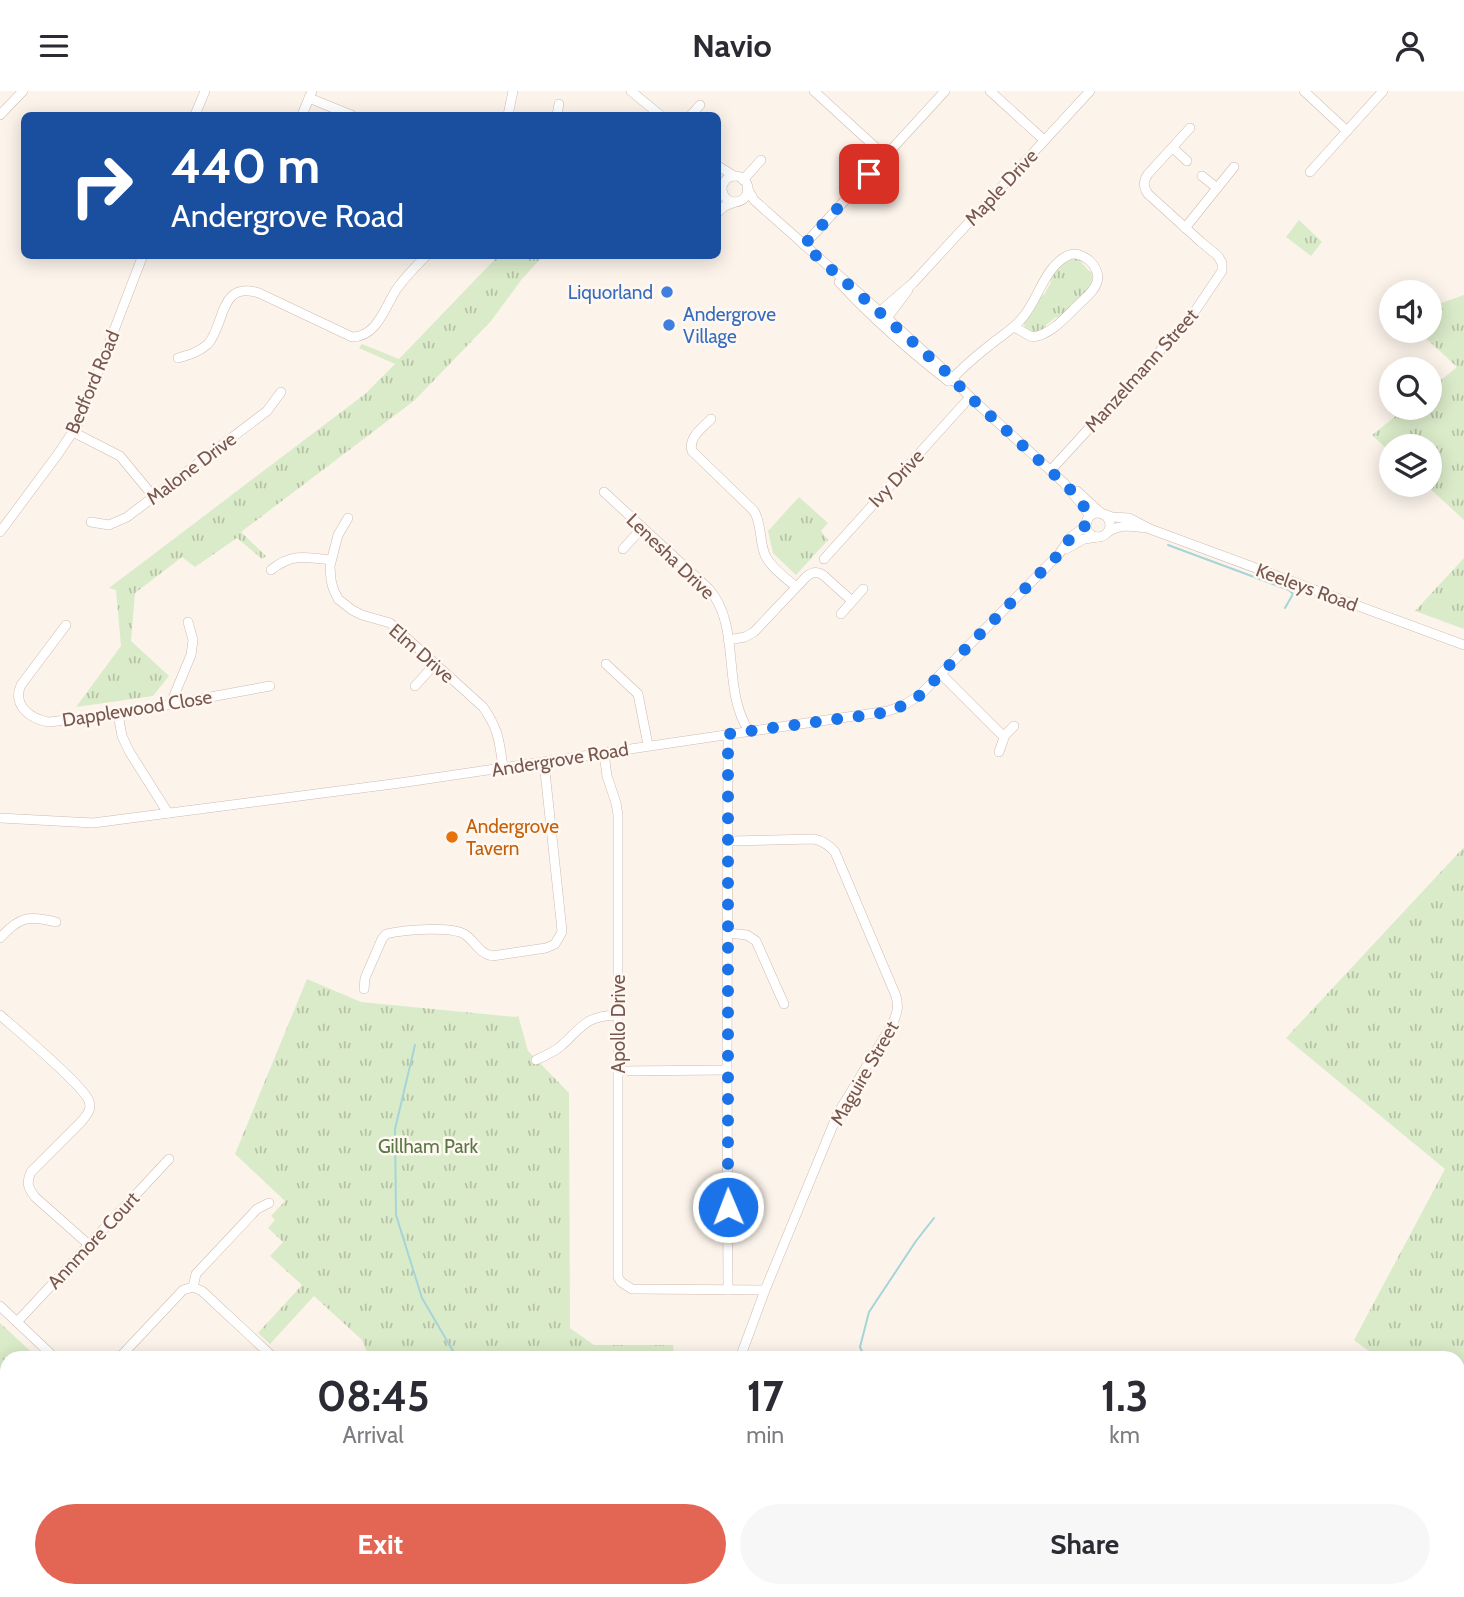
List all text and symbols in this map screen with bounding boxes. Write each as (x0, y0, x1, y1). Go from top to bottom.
text: Navio (692, 26, 772, 65)
icon: menu (35, 27, 73, 65)
icon: person (1391, 27, 1429, 65)
text: 440 m (171, 136, 320, 195)
icon: right (56, 140, 147, 231)
pin (839, 144, 899, 204)
street label: Maple Drive (960, 144, 1043, 230)
icon: arrive (850, 155, 888, 193)
text: Andergrove Road (171, 196, 404, 235)
map controls (1379, 280, 1442, 497)
button: sound (1379, 280, 1442, 343)
place label: Liquorland (568, 281, 653, 304)
marker: Liquorland (659, 284, 675, 300)
place label: Andergrove Village (683, 303, 776, 348)
street label: Manzelmann Street (1080, 303, 1203, 437)
marker: Andergrove Village (661, 317, 677, 333)
street label: Bedford Road (60, 327, 125, 437)
button: search (1379, 357, 1442, 420)
street label: Malone Drive (142, 427, 241, 510)
button: layers (1379, 434, 1442, 497)
street label: Ivy Drive (864, 445, 929, 512)
street label: Lenesha Drive (622, 509, 720, 604)
street label: Keeleys Road (1253, 558, 1361, 616)
street label: Elm Drive (384, 619, 459, 688)
street label: Dapplewood Close (60, 685, 214, 732)
street label: Andergrove Road (490, 737, 630, 782)
place label: Andergrove Tavern (466, 815, 559, 860)
marker: Andergrove Tavern (444, 829, 460, 845)
street label: Apollo Drive (607, 974, 630, 1073)
street label: Maguire Street (825, 1017, 904, 1129)
park label: Gillham Park (378, 1135, 479, 1158)
position arrow (691, 1170, 765, 1244)
street label: Annmore Court (43, 1187, 144, 1294)
text: 08:45 (317, 1370, 430, 1422)
text: 17 (747, 1370, 784, 1422)
text: 1.3 (1101, 1370, 1148, 1422)
text: Arrival (343, 1421, 404, 1449)
text: min (746, 1421, 784, 1449)
text: km (1109, 1421, 1140, 1449)
button: Exit (35, 1504, 726, 1584)
button: Share (740, 1504, 1430, 1584)

